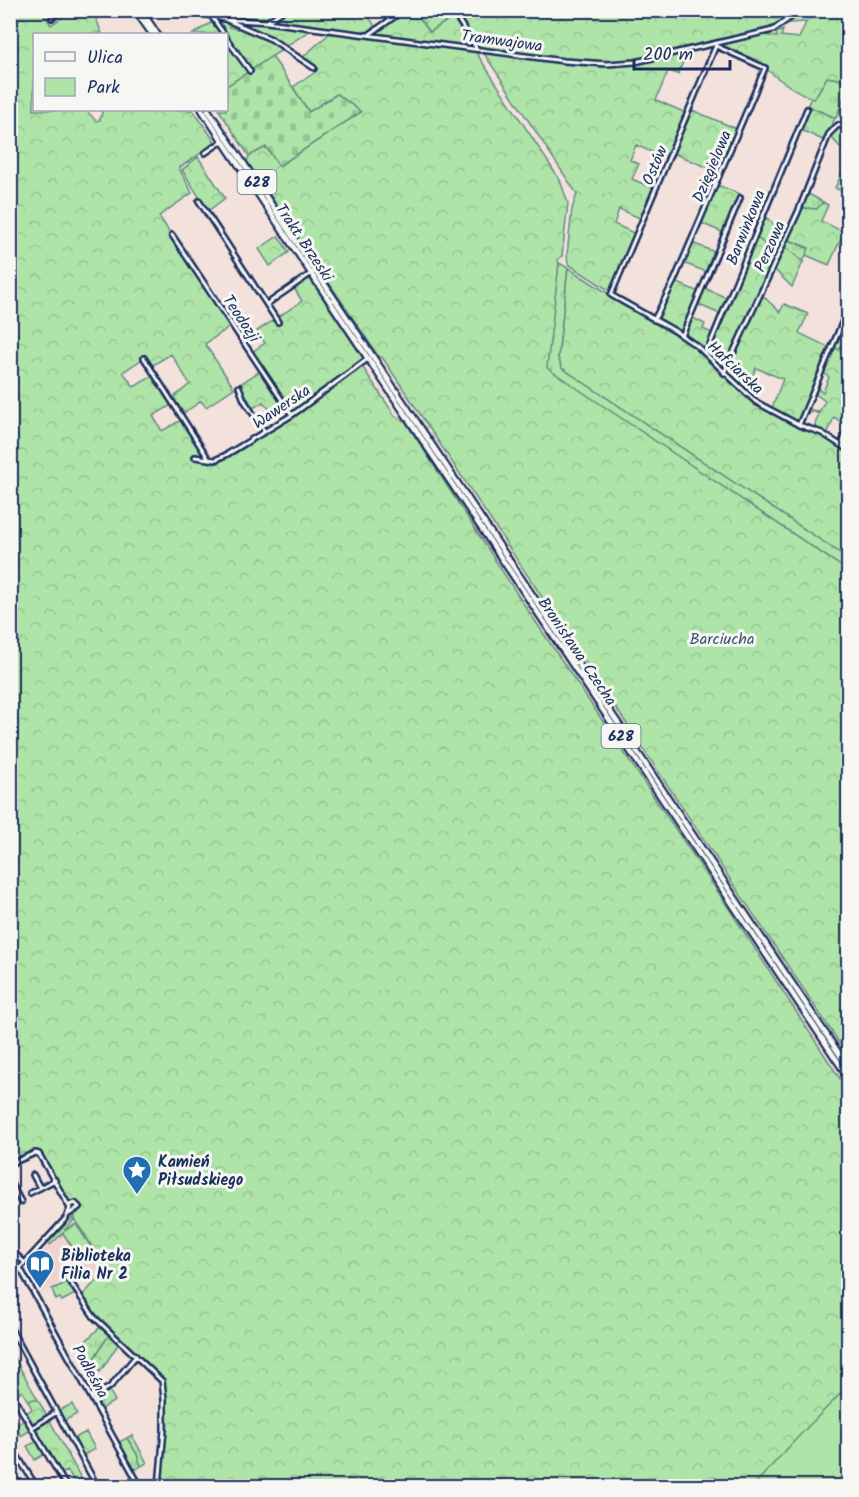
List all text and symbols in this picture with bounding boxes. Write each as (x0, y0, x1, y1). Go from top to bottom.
street label: Tramwajowa (459, 23, 544, 60)
legend (33, 33, 228, 111)
scale bar (634, 33, 730, 71)
text: 200 m (643, 41, 693, 70)
text: Ulica (87, 44, 123, 73)
text: Park (87, 74, 120, 103)
street label: Dzięgielowa (686, 127, 739, 207)
street label: Ostów (636, 142, 675, 189)
road number: 628 (238, 170, 276, 194)
street label: Barwinkowa (720, 186, 773, 269)
street label: Trakt Brzeski (268, 199, 340, 288)
street label: Perzowa (748, 217, 793, 276)
street label: Teodozji (216, 290, 267, 349)
street label: Hafciarska (701, 335, 769, 401)
street label: Wawerska (248, 379, 316, 436)
street label: Bronisława Czecha (531, 592, 623, 711)
park label: Barciucha (690, 627, 754, 652)
road number: 628 (602, 724, 640, 748)
place label: Kamień Piłsudskiego (158, 1150, 243, 1193)
place icon: Kamień Piłsudskiego (121, 1154, 153, 1196)
place label: Biblioteka Filia Nr 2 (61, 1244, 131, 1287)
library icon: Biblioteka Filia Nr 2 (24, 1248, 56, 1290)
street label: Podleśna (65, 1340, 115, 1403)

